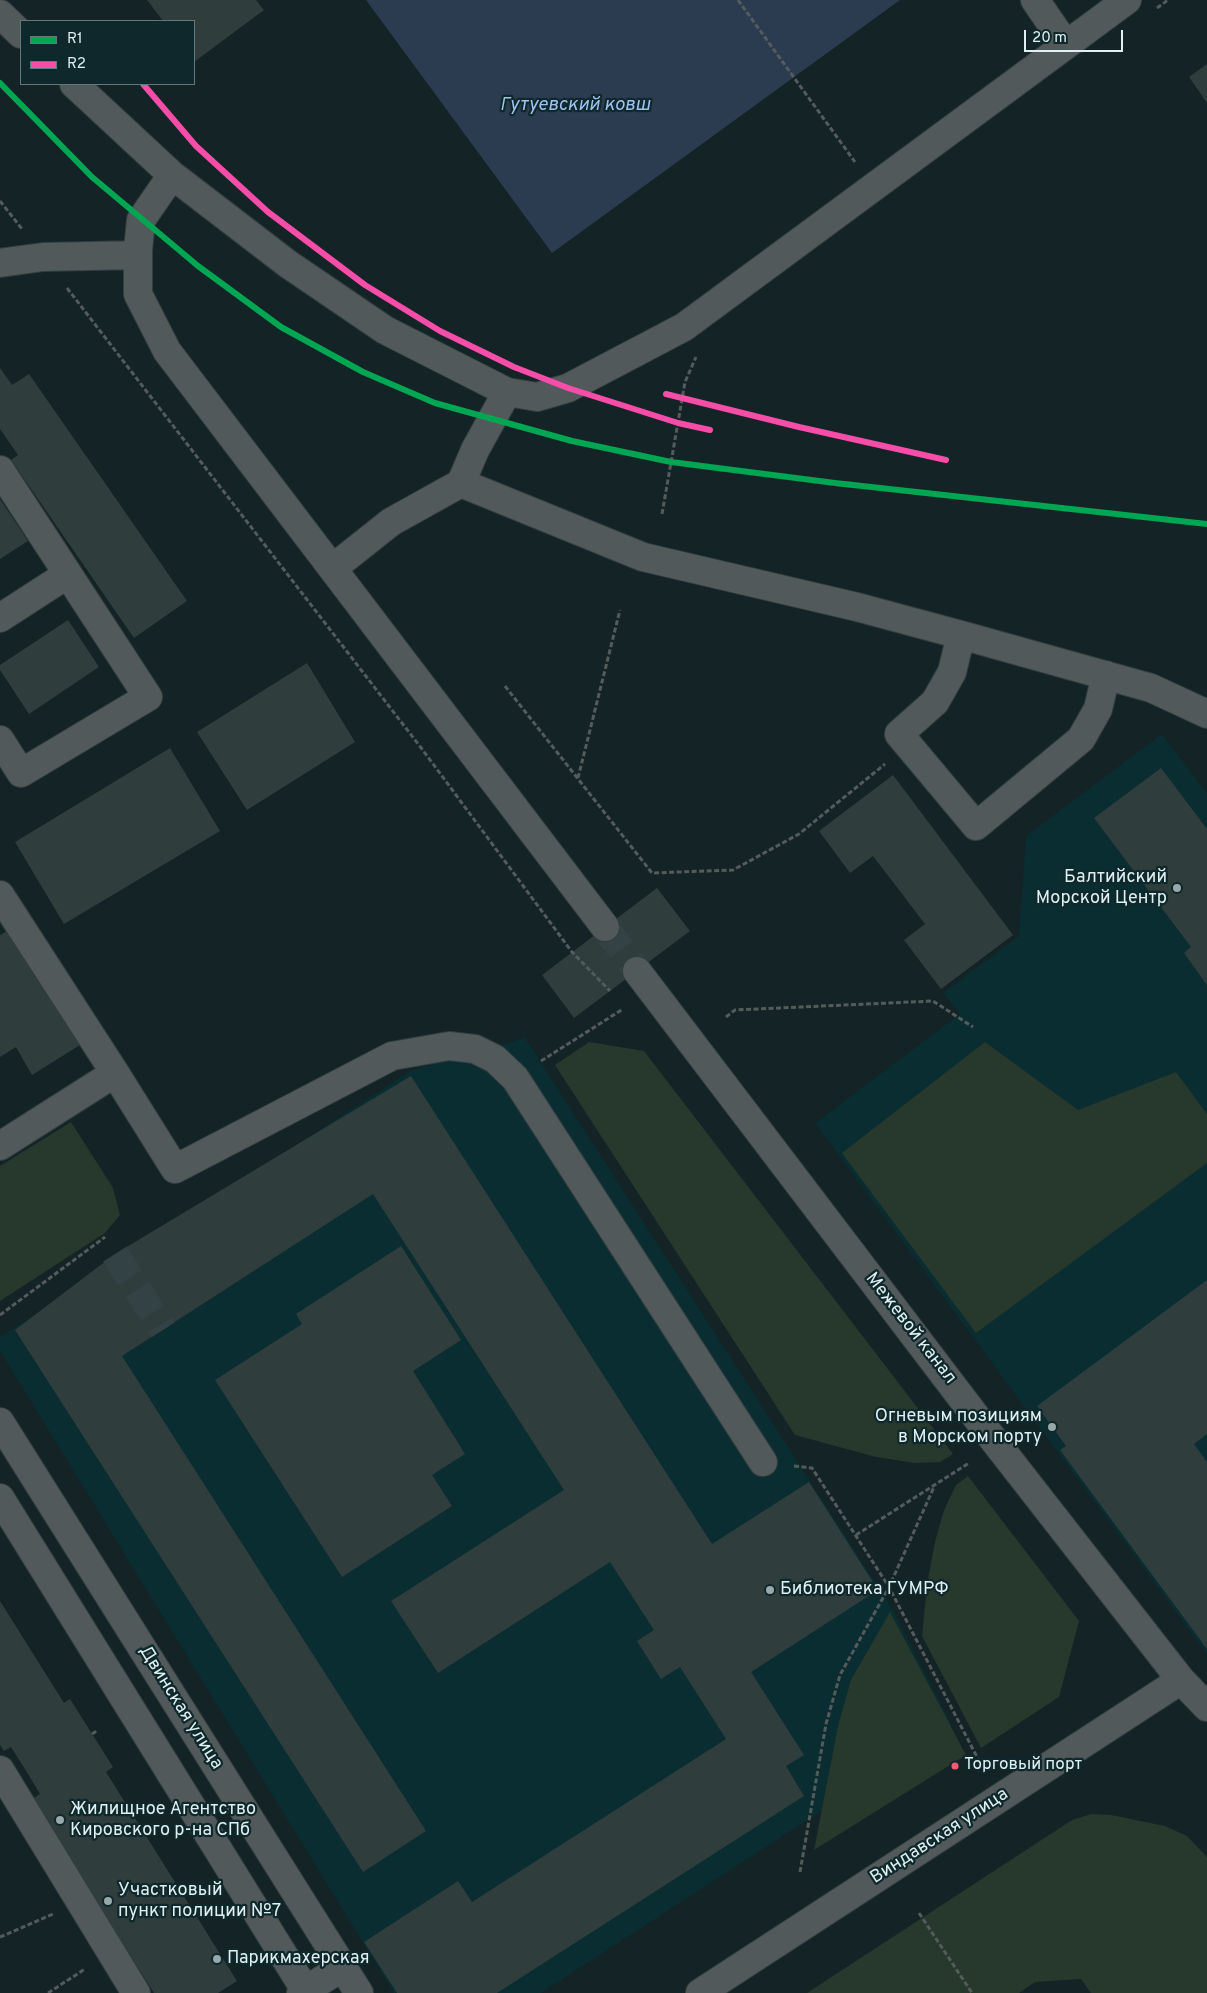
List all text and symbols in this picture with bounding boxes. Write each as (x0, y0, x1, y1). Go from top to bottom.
legend (20, 20, 195, 85)
scale bar (1027, 20, 1126, 52)
text: 20 m (1032, 29, 1067, 48)
text: R1 (67, 30, 83, 49)
text: R2 (67, 55, 86, 74)
water label: Гутуевский ковш (500, 95, 650, 117)
place label: Балтийский Морской Центр (1036, 867, 1167, 910)
marker: Балтийский Морской Центр (1171, 882, 1183, 894)
street label: Межевой канал (860, 1269, 960, 1389)
place label: Огневым позициям в Морском порту (875, 1406, 1042, 1448)
marker: Огневым позициям в Морском порту (1046, 1421, 1058, 1433)
place label: Библиотека ГУМРФ (780, 1579, 949, 1601)
marker: Библиотека ГУМРФ (764, 1584, 776, 1596)
street label: Двинская улица (133, 1642, 227, 1774)
place label: Торговый порт (964, 1756, 1082, 1776)
marker: Торговый порт (950, 1761, 960, 1771)
street label: Виндавская улица (867, 1784, 1013, 1890)
place label: Жилищное Агентство Кировского р-на СПб (70, 1799, 256, 1842)
marker: Жилищное Агентство Кировского р-на СПб (54, 1814, 66, 1826)
place label: Участковый пункт полиции №7 (118, 1880, 281, 1922)
marker: Участковый пункт полиции №7 (102, 1895, 114, 1907)
place label: Парикмахерская (227, 1948, 370, 1970)
marker: Парикмахерская (211, 1953, 223, 1965)

